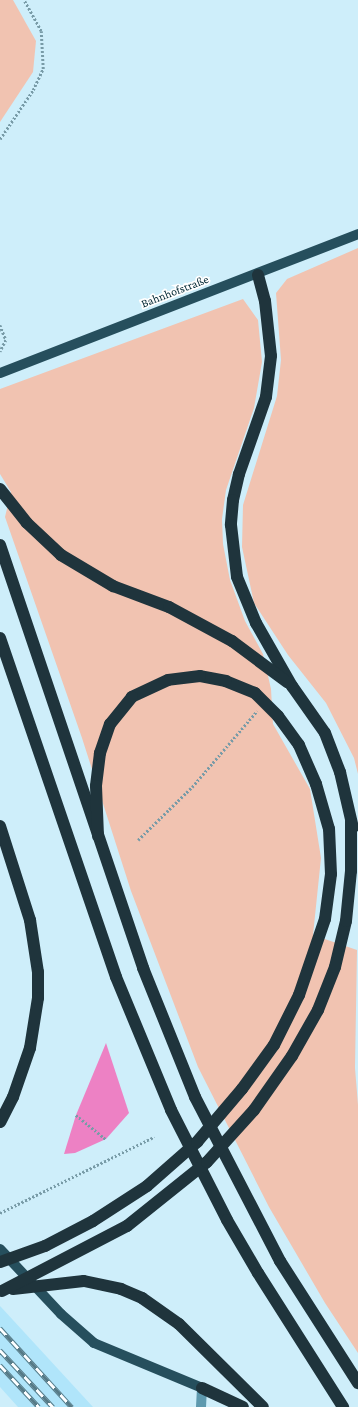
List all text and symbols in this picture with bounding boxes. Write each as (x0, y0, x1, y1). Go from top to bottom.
street label: Bahnhofstraße (139, 273, 211, 311)

